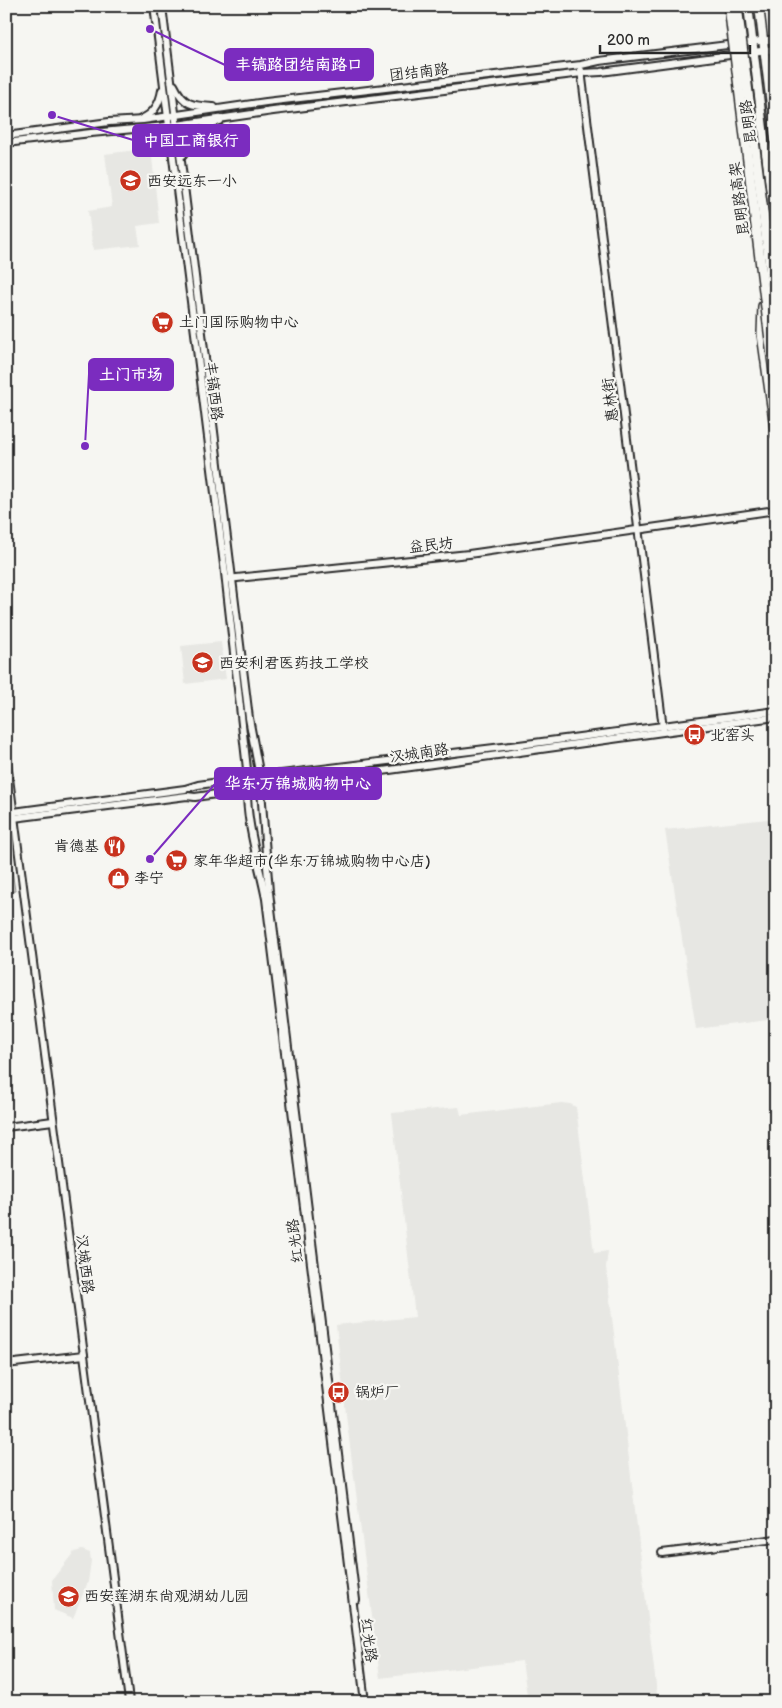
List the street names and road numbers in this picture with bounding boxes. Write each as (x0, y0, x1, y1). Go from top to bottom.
street label: 团结南路 (388, 59, 450, 86)
street label: 昆明路 (736, 98, 761, 145)
street label: 昆明路高架 (725, 161, 753, 237)
street label: 丰镐西路 (200, 360, 227, 422)
street label: 惠林街 (598, 376, 623, 423)
street label: 益民坊 (408, 534, 454, 557)
street label: 汉城南路 (388, 740, 450, 767)
street label: 红光路 (283, 1217, 308, 1264)
street label: 汉城西路 (71, 1233, 98, 1295)
street label: 红光路 (356, 1617, 381, 1664)

